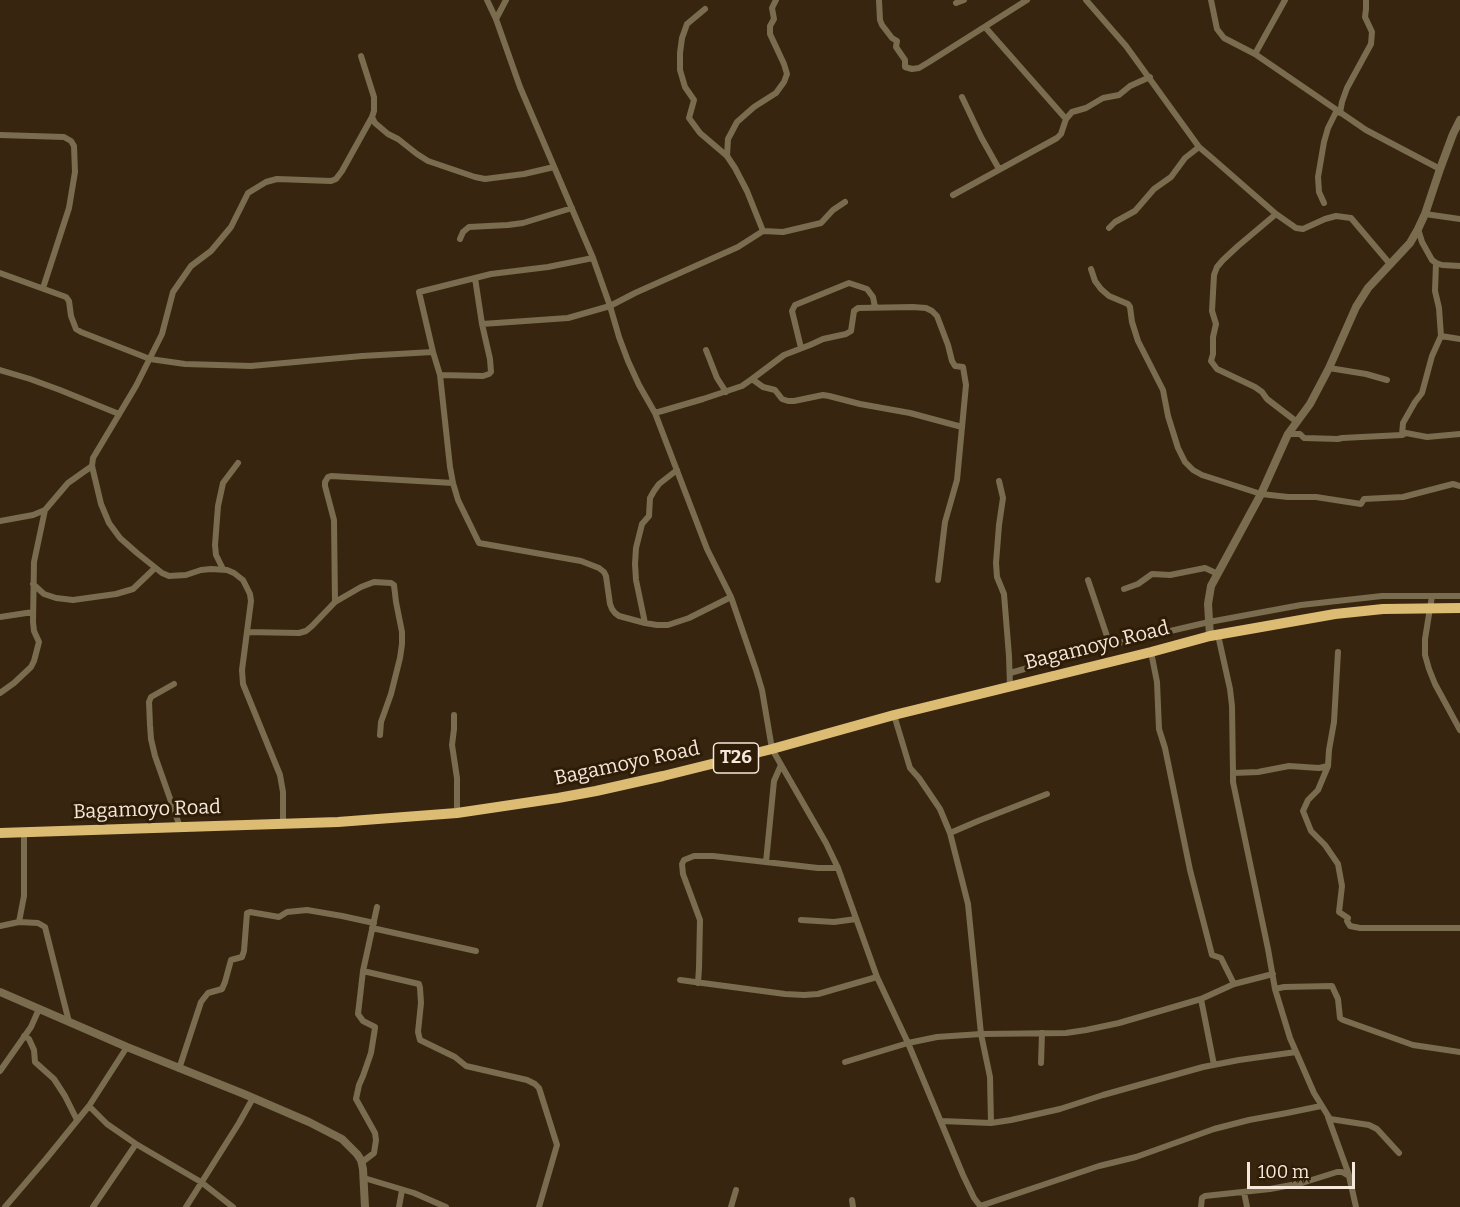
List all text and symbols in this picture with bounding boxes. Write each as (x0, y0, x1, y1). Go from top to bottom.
street label: Bagamoyo Road (1022, 616, 1172, 676)
street label: Bagamoyo Road (552, 737, 702, 791)
road number: T26 (714, 743, 758, 773)
street label: Bagamoyo Road (73, 795, 221, 825)
scale bar (1250, 1150, 1358, 1188)
text: 100 m (1258, 1161, 1309, 1183)

